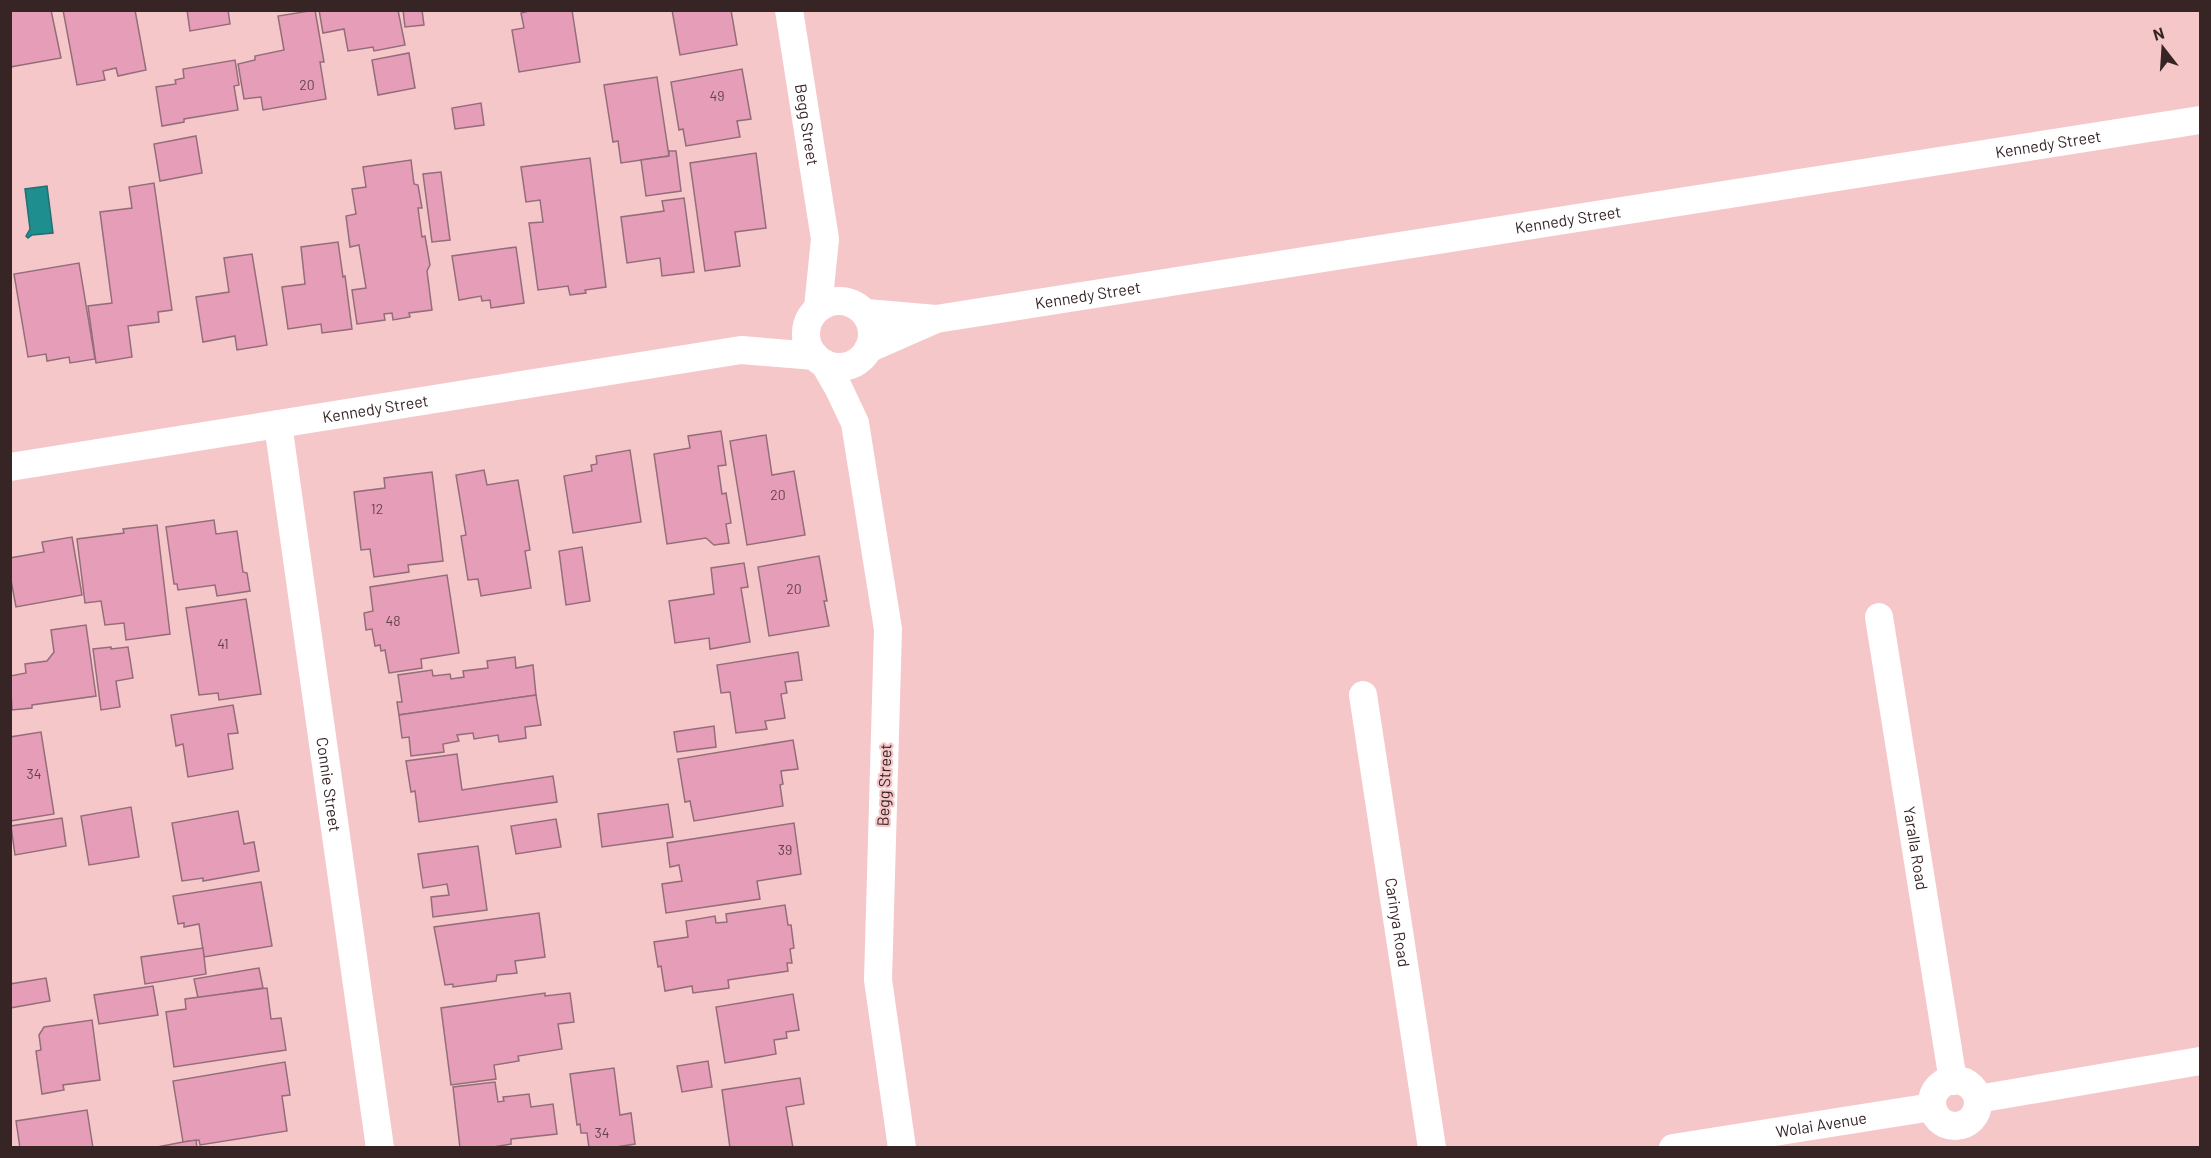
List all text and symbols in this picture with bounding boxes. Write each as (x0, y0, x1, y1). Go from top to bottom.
north arrow (2133, 18, 2193, 78)
text: N (2151, 23, 2166, 44)
house number: 20 (299, 76, 315, 93)
street label: Begg Street (792, 82, 823, 167)
house number: 49 (709, 87, 725, 104)
street label: Kennedy Street (1994, 126, 2102, 161)
street label: Kennedy Street (1514, 201, 1622, 237)
street label: Kennedy Street (1034, 277, 1142, 312)
street label: Kennedy Street (321, 390, 430, 426)
house number: 20 (770, 486, 786, 503)
house number: 12 (371, 500, 383, 517)
house number: 20 (786, 580, 802, 597)
house number: 48 (385, 612, 401, 629)
house number: 41 (217, 635, 229, 652)
street label: Connie Street (313, 736, 345, 833)
street label: Begg Street (873, 743, 894, 827)
house number: 34 (27, 765, 41, 782)
street label: Yaralla Road (1900, 805, 1932, 891)
house number: 39 (778, 841, 792, 858)
street label: Carinya Road (1382, 876, 1414, 968)
street label: Wolai Avenue (1774, 1107, 1868, 1141)
house number: 34 (595, 1124, 609, 1141)

